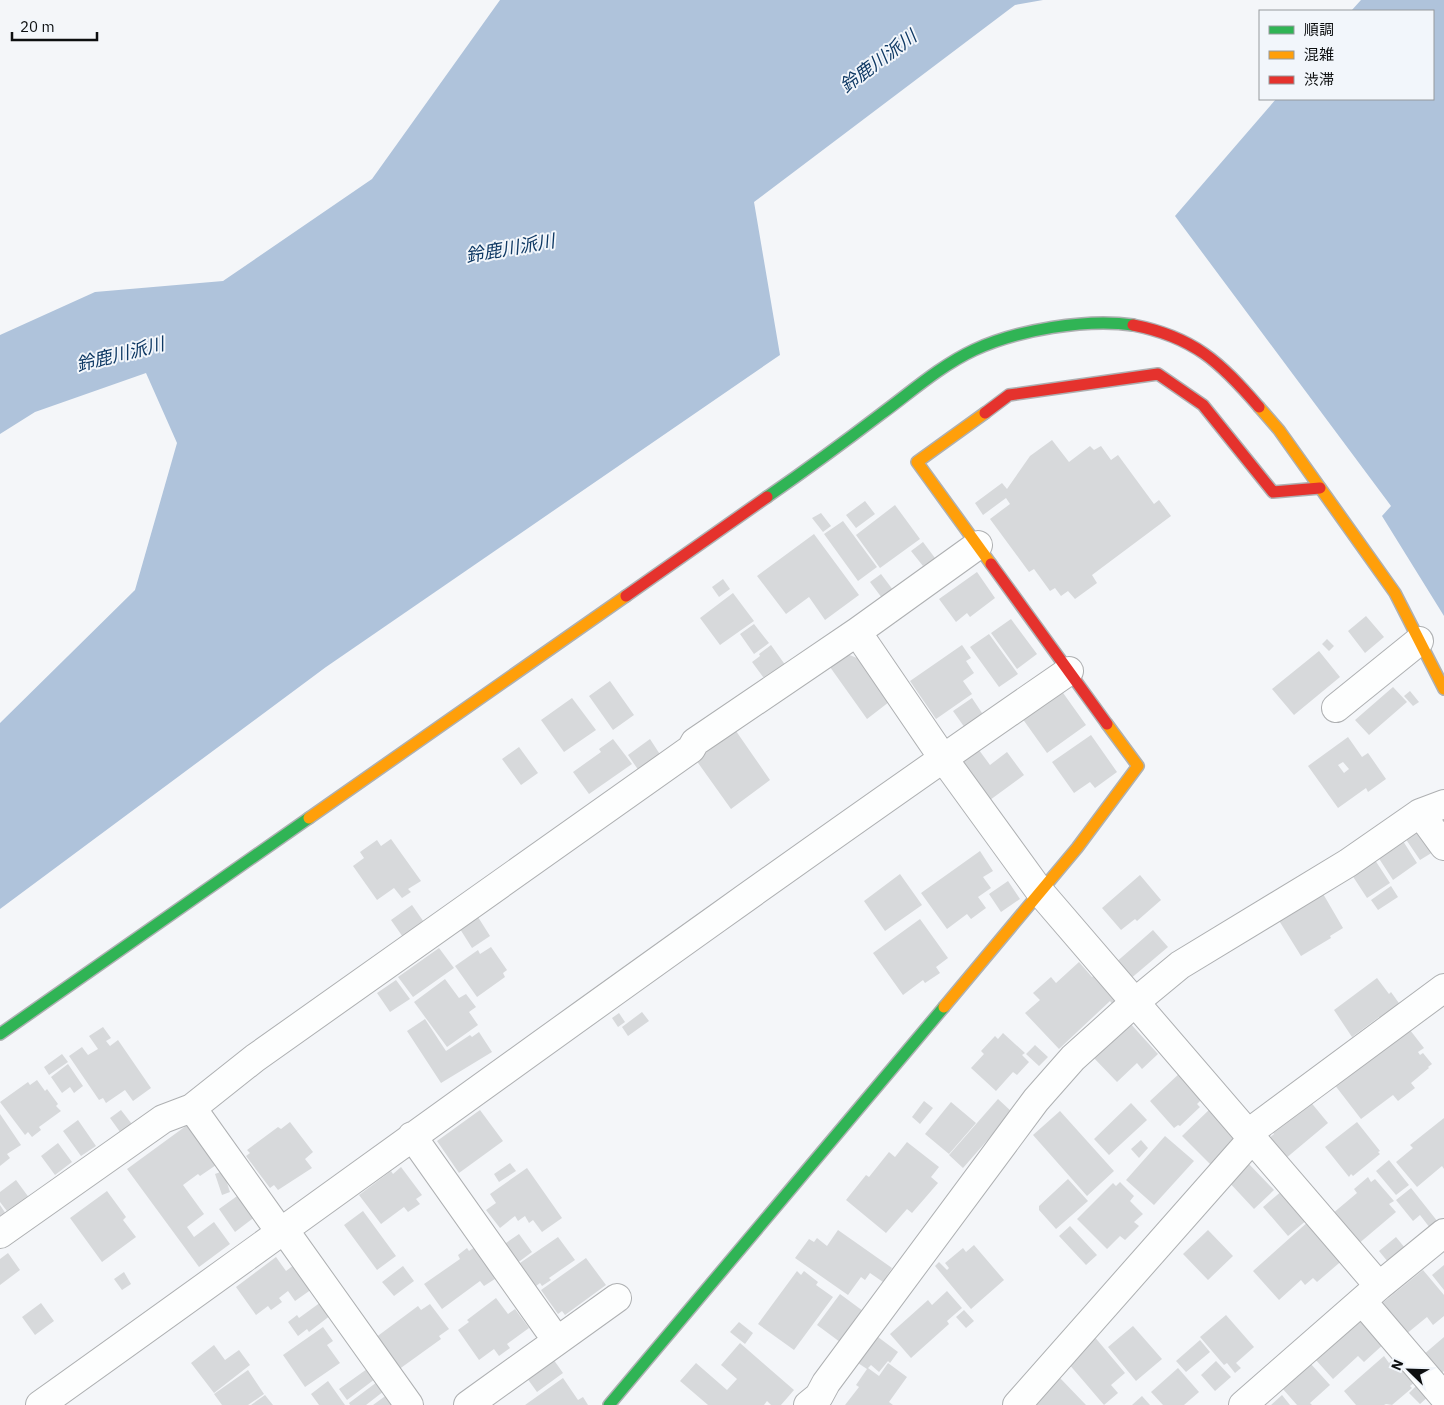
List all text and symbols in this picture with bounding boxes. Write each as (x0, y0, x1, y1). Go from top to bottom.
scale bar (12, 10, 98, 42)
legend (1259, 10, 1434, 100)
text: 20 m (20, 17, 55, 36)
text: 順調 (1304, 20, 1334, 39)
water label: 鈴鹿川派川 (835, 24, 922, 97)
text: 混雑 (1304, 45, 1334, 64)
text: 渋滞 (1304, 70, 1334, 89)
water label: 鈴鹿川派川 (464, 229, 558, 267)
water label: 鈴鹿川派川 (74, 331, 168, 376)
north arrow (1384, 1345, 1434, 1395)
text: N (1387, 1357, 1407, 1373)

